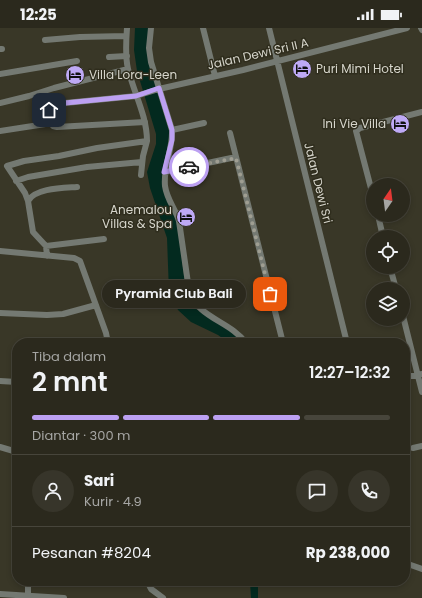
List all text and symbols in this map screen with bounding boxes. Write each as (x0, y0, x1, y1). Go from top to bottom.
text: 12:25 (20, 4, 57, 25)
street label: Jalan Dewi Sri II A (206, 34, 310, 73)
hotel icon: Puri Mimi Hotel (291, 58, 313, 80)
place label: Puri Mimi Hotel (316, 60, 404, 77)
hotel icon: Villa Lora-Leen (64, 64, 86, 86)
place label: Villa Lora-Leen (89, 66, 177, 83)
pin (32, 93, 66, 127)
icon: home (38, 99, 60, 121)
hotel icon: Ini Vie Villa (389, 113, 411, 135)
place label: Ini Vie Villa (322, 115, 386, 132)
street label: Jalan Dewi Sri (300, 141, 337, 225)
courier (169, 147, 209, 187)
icon: car (178, 156, 200, 178)
north arrow (366, 178, 410, 222)
map controls (366, 178, 410, 326)
place label: Anemalou Villas & Spa (102, 201, 172, 232)
hotel icon: Anemalou Villas & Spa (175, 206, 197, 228)
button: locate (366, 230, 410, 274)
pin (253, 277, 287, 311)
callout: Pyramid Club Bali (102, 280, 246, 308)
button: layers (366, 282, 410, 326)
icon: bag (259, 283, 281, 305)
text: Pyramid Club Bali (115, 284, 233, 303)
text: Tiba dalam (32, 347, 106, 366)
text: 12:27–12:32 (309, 362, 390, 383)
text: 2 mnt (32, 364, 108, 400)
text: Diantar · 300 m (32, 426, 130, 445)
button: person (32, 470, 74, 512)
text: Sari (84, 470, 114, 491)
button: chat (296, 470, 338, 512)
button: phone (348, 470, 390, 512)
text: Kurir · 4.9 (84, 492, 142, 511)
text: Pesanan #8204 (32, 542, 151, 563)
text: Rp 238,000 (306, 542, 390, 563)

